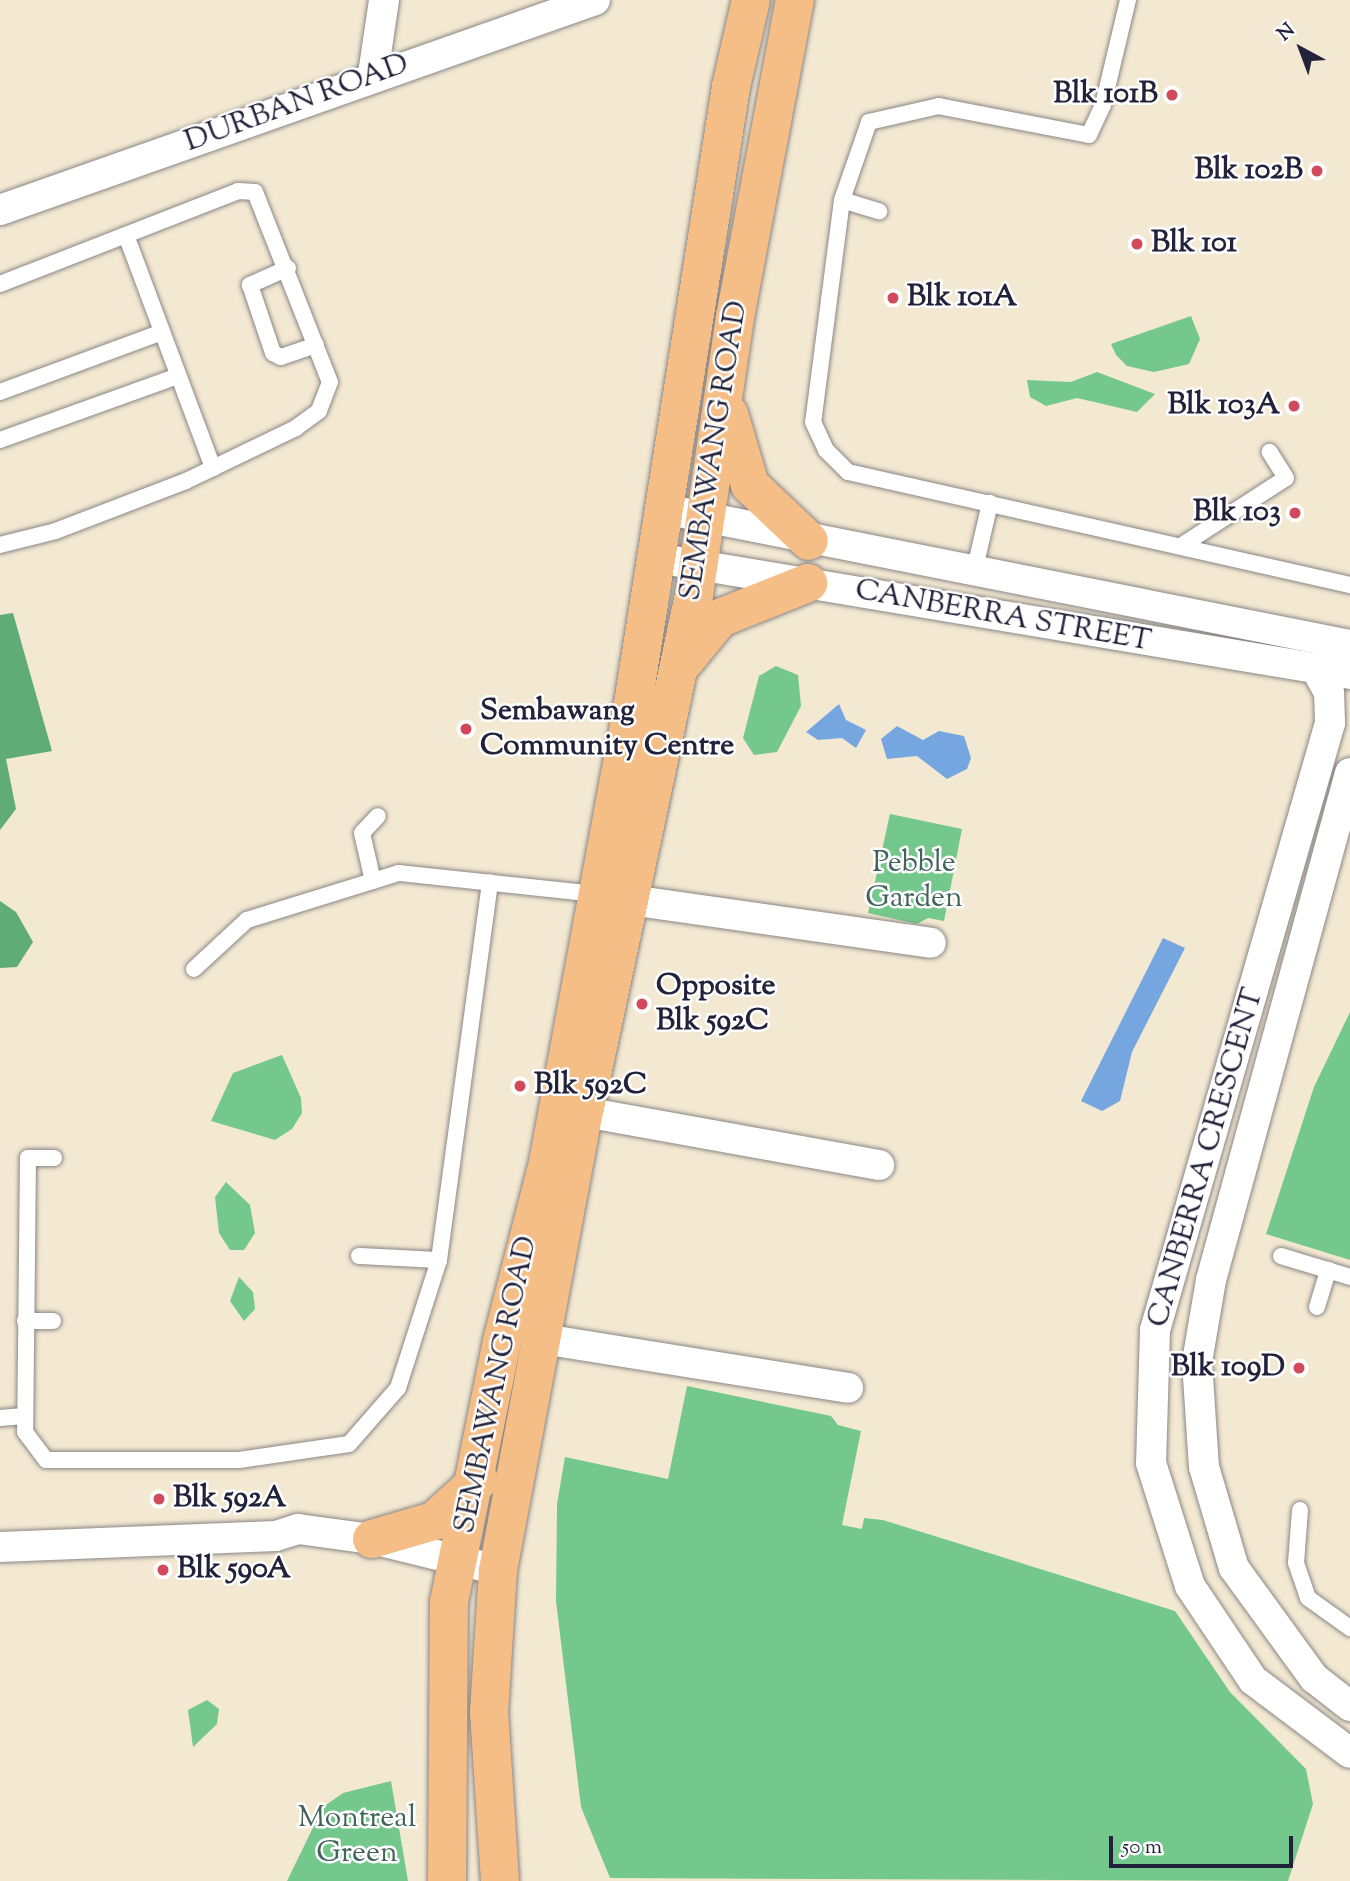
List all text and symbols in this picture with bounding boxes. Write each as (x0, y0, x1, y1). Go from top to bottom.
north arrow (1266, 14, 1336, 84)
text: N (1272, 18, 1301, 48)
street label: DURBAN ROAD (180, 47, 414, 161)
place label: Blk 101B (1053, 77, 1158, 113)
marker: Blk 101B (1164, 87, 1180, 103)
place label: Blk 102B (1194, 153, 1303, 189)
marker: Blk 102B (1309, 163, 1325, 179)
place label: Blk 101 (1151, 226, 1237, 262)
marker: Blk 101 (1129, 236, 1145, 252)
place label: Blk 101A (907, 280, 1017, 316)
marker: Blk 101A (885, 290, 901, 306)
street label: SEMBAWANG ROAD (674, 299, 756, 603)
place label: Blk 103A (1168, 388, 1280, 424)
marker: Blk 103A (1286, 398, 1302, 414)
place label: Blk 103 (1193, 495, 1281, 531)
marker: Blk 103 (1287, 505, 1303, 521)
street label: CANBERRA STREET (852, 573, 1154, 661)
place label: Sembawang Community Centre (480, 694, 734, 764)
marker: Sembawang Community Centre (458, 721, 474, 737)
park label: Pebble Garden (865, 846, 963, 916)
place label: Opposite Blk 592C (656, 969, 775, 1040)
street label: CANBERRA CRESCENT (1141, 984, 1273, 1332)
marker: Opposite Blk 592C (634, 996, 650, 1012)
place label: Blk 592C (534, 1068, 647, 1104)
marker: Blk 592C (512, 1078, 528, 1094)
street label: SEMBAWANG ROAD (448, 1233, 546, 1537)
place label: Blk 109D (1171, 1350, 1285, 1386)
marker: Blk 109D (1291, 1360, 1307, 1376)
place label: Blk 592A (173, 1481, 286, 1517)
marker: Blk 592A (151, 1491, 167, 1507)
place label: Blk 590A (177, 1552, 291, 1588)
marker: Blk 590A (155, 1562, 171, 1578)
park label: Montreal Green (298, 1801, 416, 1871)
scale bar (1112, 1822, 1296, 1866)
text: 50 m (1122, 1833, 1162, 1863)

